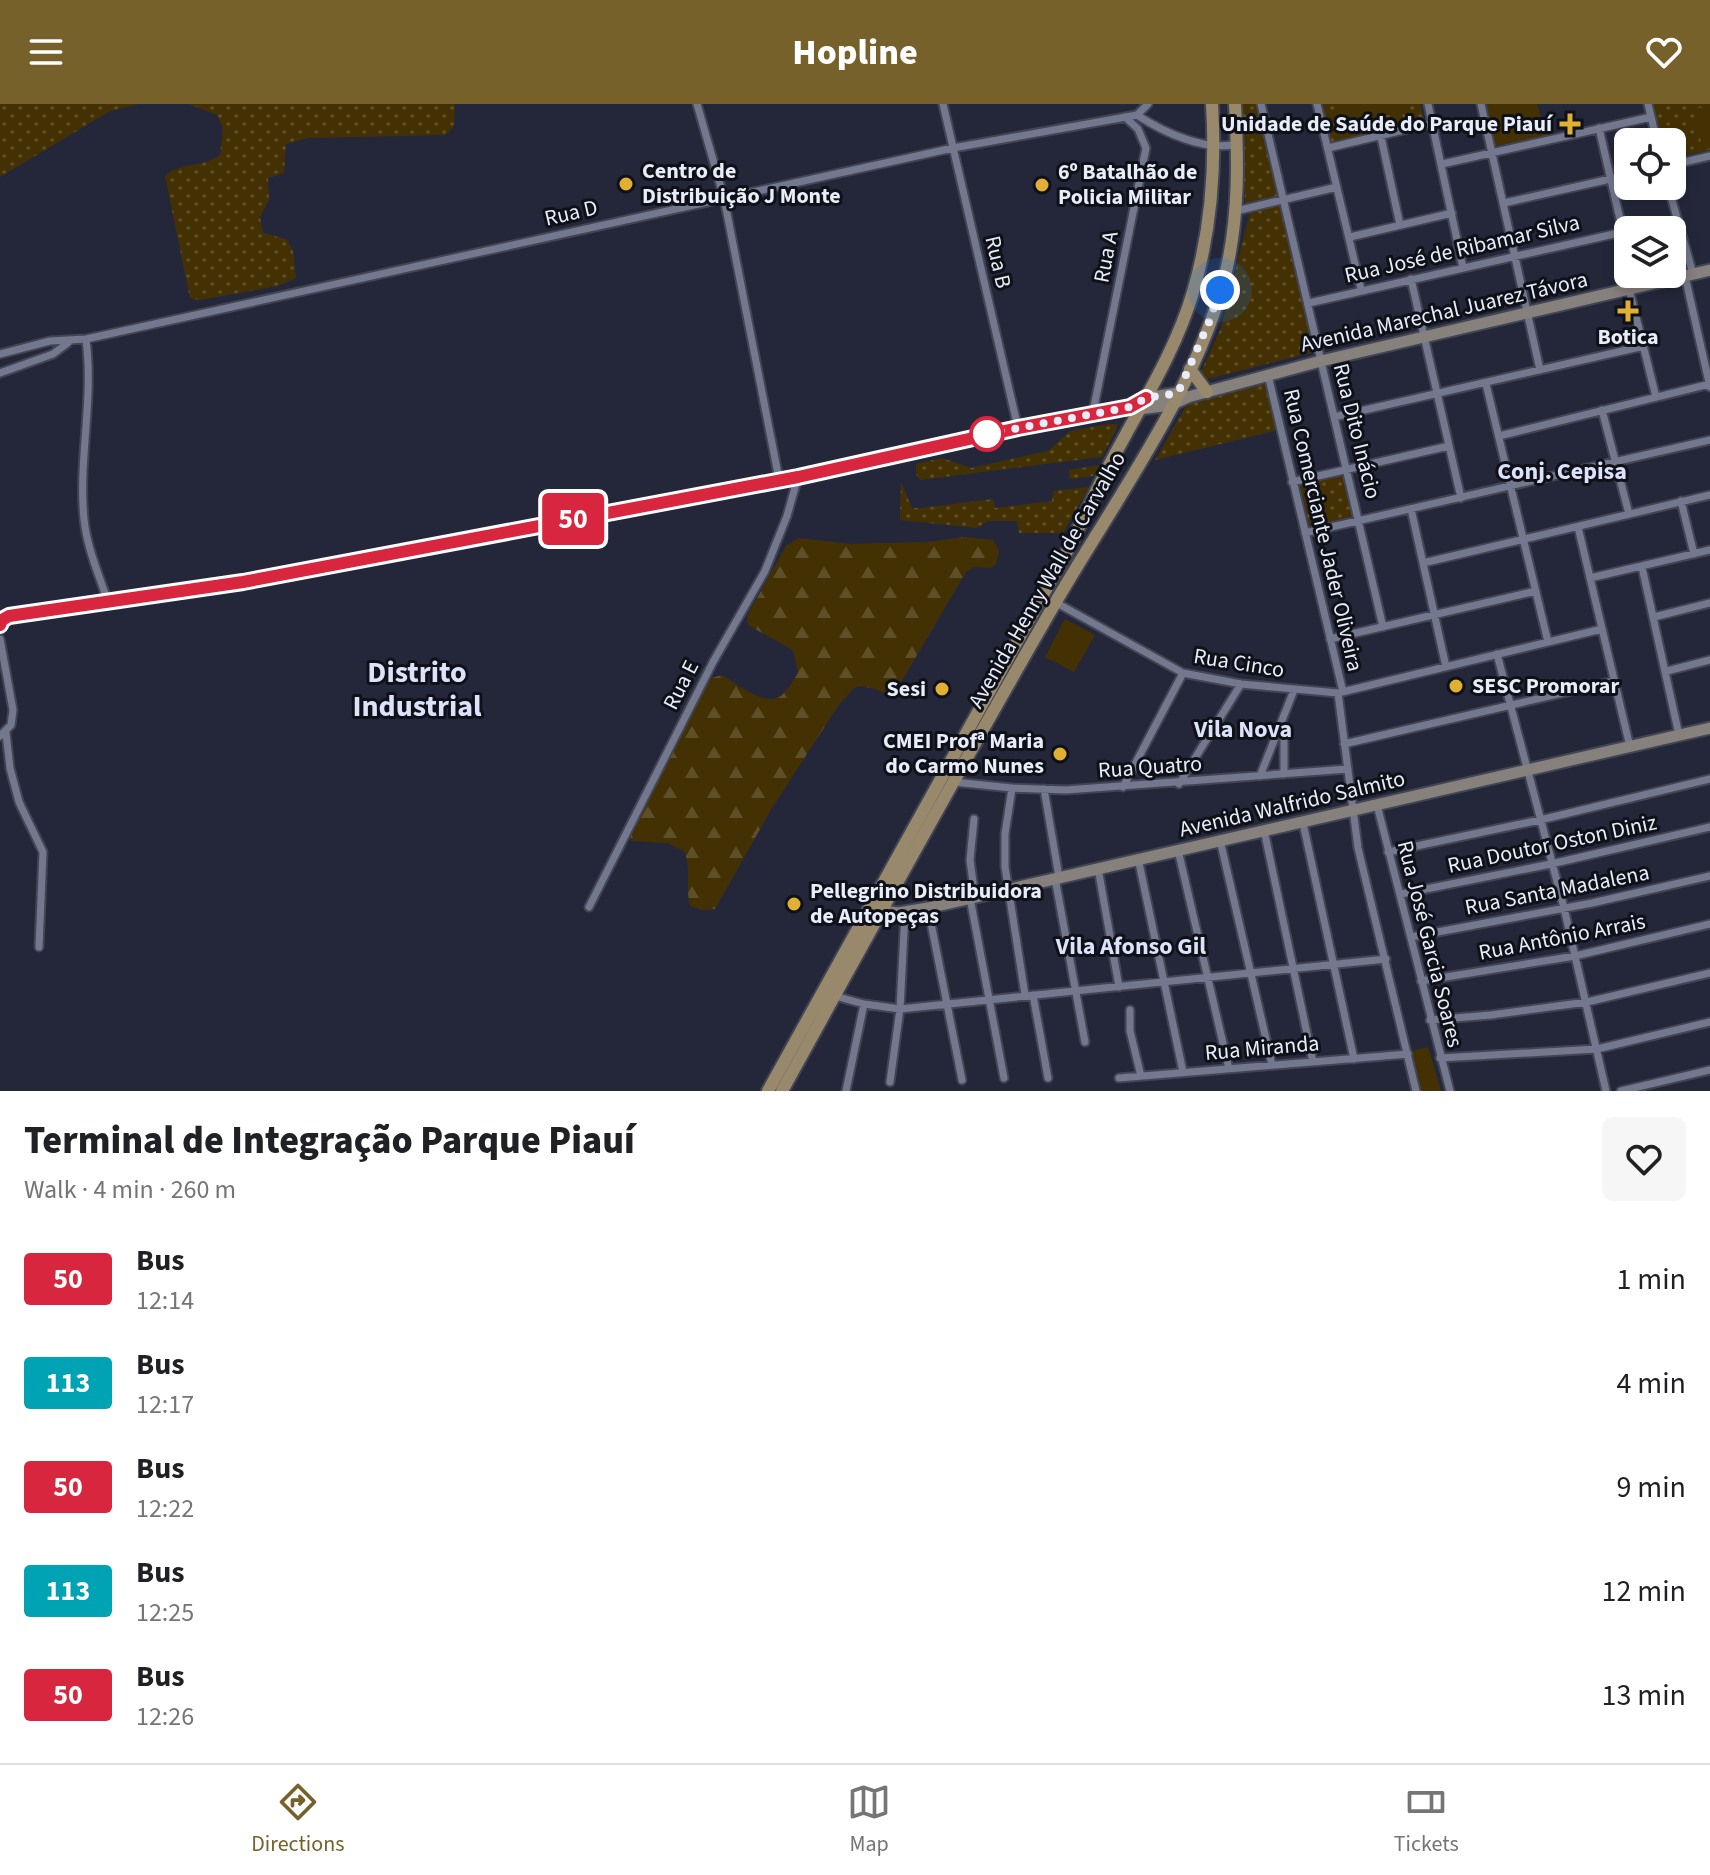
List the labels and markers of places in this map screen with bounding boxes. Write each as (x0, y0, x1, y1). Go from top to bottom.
place label: Unidade de Saúde do Parque Piauí (1221, 108, 1554, 140)
marker: Unidade de Saúde do Parque Piauí (1559, 113, 1581, 135)
place label: Centro de Distribuição J Monte (642, 155, 841, 212)
place label: 6º Batalhão de Policia Militar (1058, 156, 1197, 213)
marker: Centro de Distribuição J Monte (617, 175, 635, 193)
marker: 6º Batalhão de Policia Militar (1033, 176, 1051, 194)
marker: Botica (1619, 302, 1637, 320)
place label: Botica (1597, 321, 1659, 353)
unlabelled marker (970, 417, 1004, 451)
place label: SESC Promorar (1472, 670, 1619, 702)
place label: Sesi (887, 673, 926, 705)
marker: SESC Promorar (1447, 677, 1465, 695)
marker: Sesi (933, 680, 951, 698)
place label: CMEI Profª Maria do Carmo Nunes (883, 725, 1044, 782)
marker: CMEI Profª Maria do Carmo Nunes (1051, 745, 1069, 763)
place label: Pellegrino Distribuidora de Autopeças (810, 875, 1042, 932)
marker: Pellegrino Distribuidora de Autopeças (785, 895, 803, 913)

